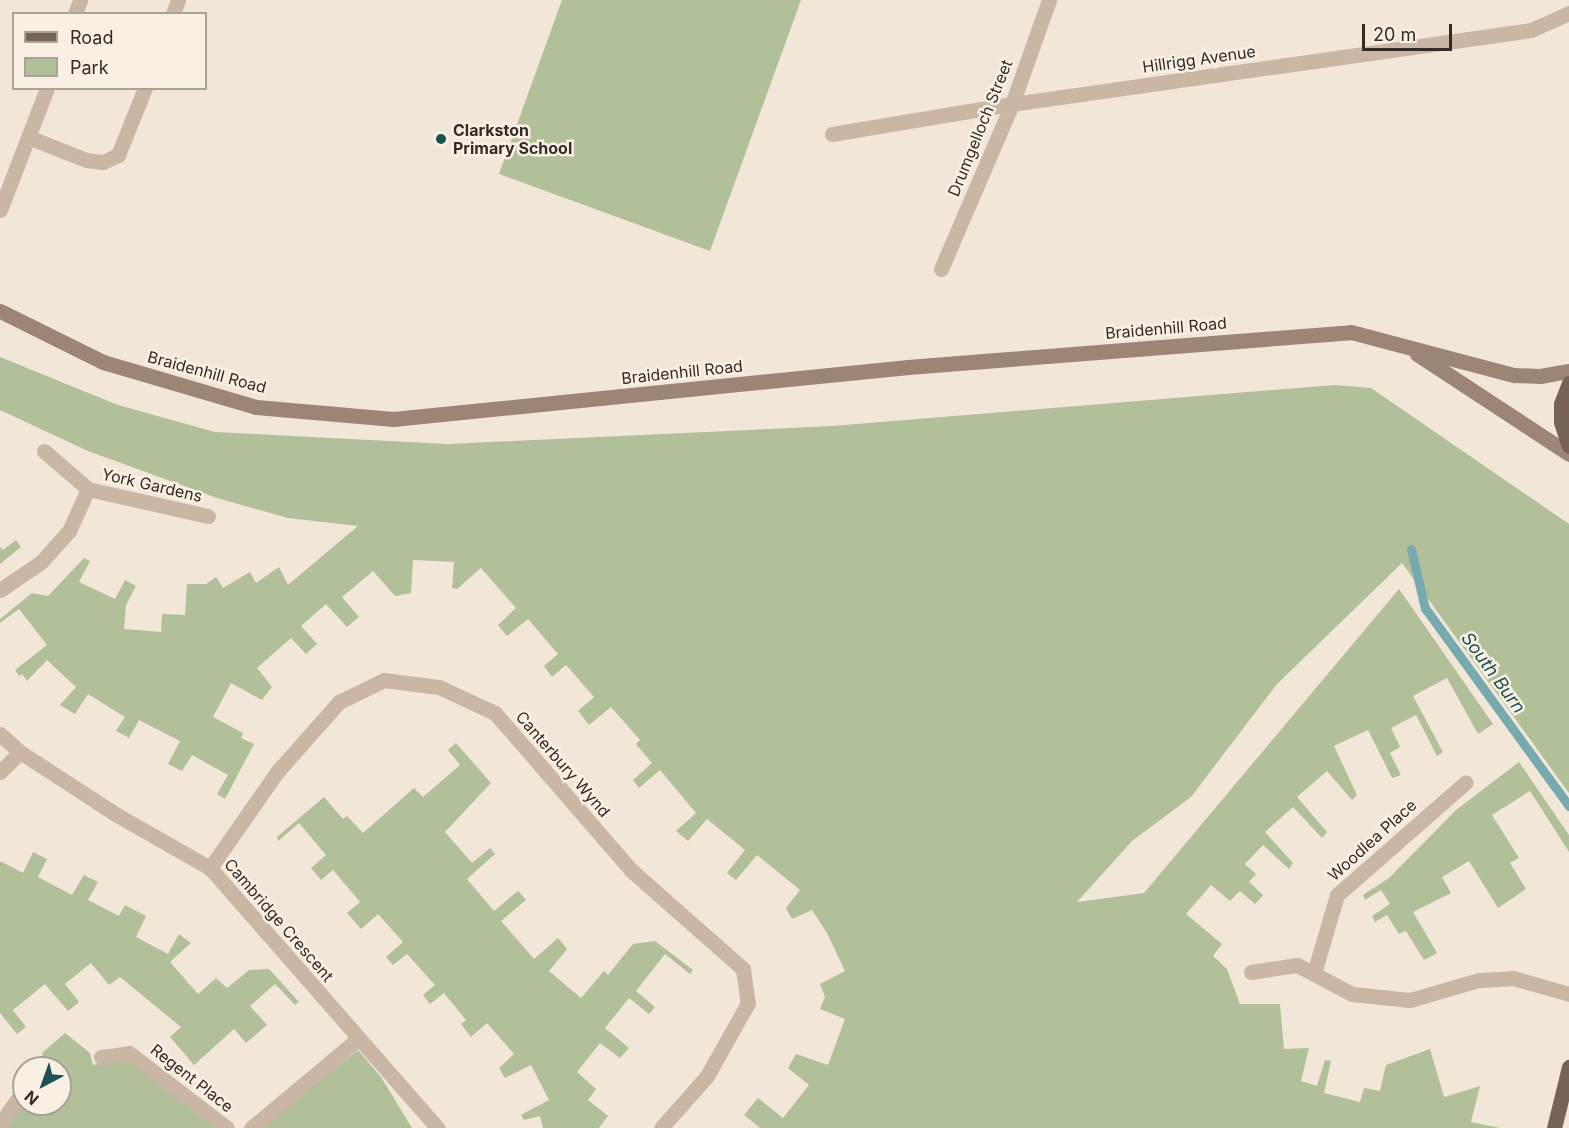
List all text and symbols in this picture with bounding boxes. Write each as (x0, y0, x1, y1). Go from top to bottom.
legend (12, 12, 207, 90)
scale bar (1365, 12, 1455, 50)
text: 20 m (1373, 24, 1416, 45)
text: Road (70, 27, 113, 48)
street label: Hillrigg Avenue (1141, 42, 1257, 76)
text: Park (70, 57, 109, 78)
street label: Drumgelloch Street (944, 57, 1016, 199)
place label: Clarkston Primary School (453, 120, 572, 158)
marker: Clarkston Primary School (434, 132, 448, 146)
street label: Braidenhill Road (1104, 313, 1228, 343)
street label: Braidenhill Road (146, 347, 268, 397)
street label: Braidenhill Road (620, 356, 744, 388)
street label: York Gardens (100, 464, 204, 506)
water label: South Burn (1456, 628, 1530, 718)
street label: Canterbury Wynd (512, 707, 614, 821)
street label: Woodlea Place (1324, 795, 1420, 885)
street label: Cambridge Crescent (220, 855, 338, 985)
street label: Regent Place (147, 1040, 237, 1116)
north arrow (12, 1056, 72, 1116)
text: N (20, 1087, 43, 1110)

